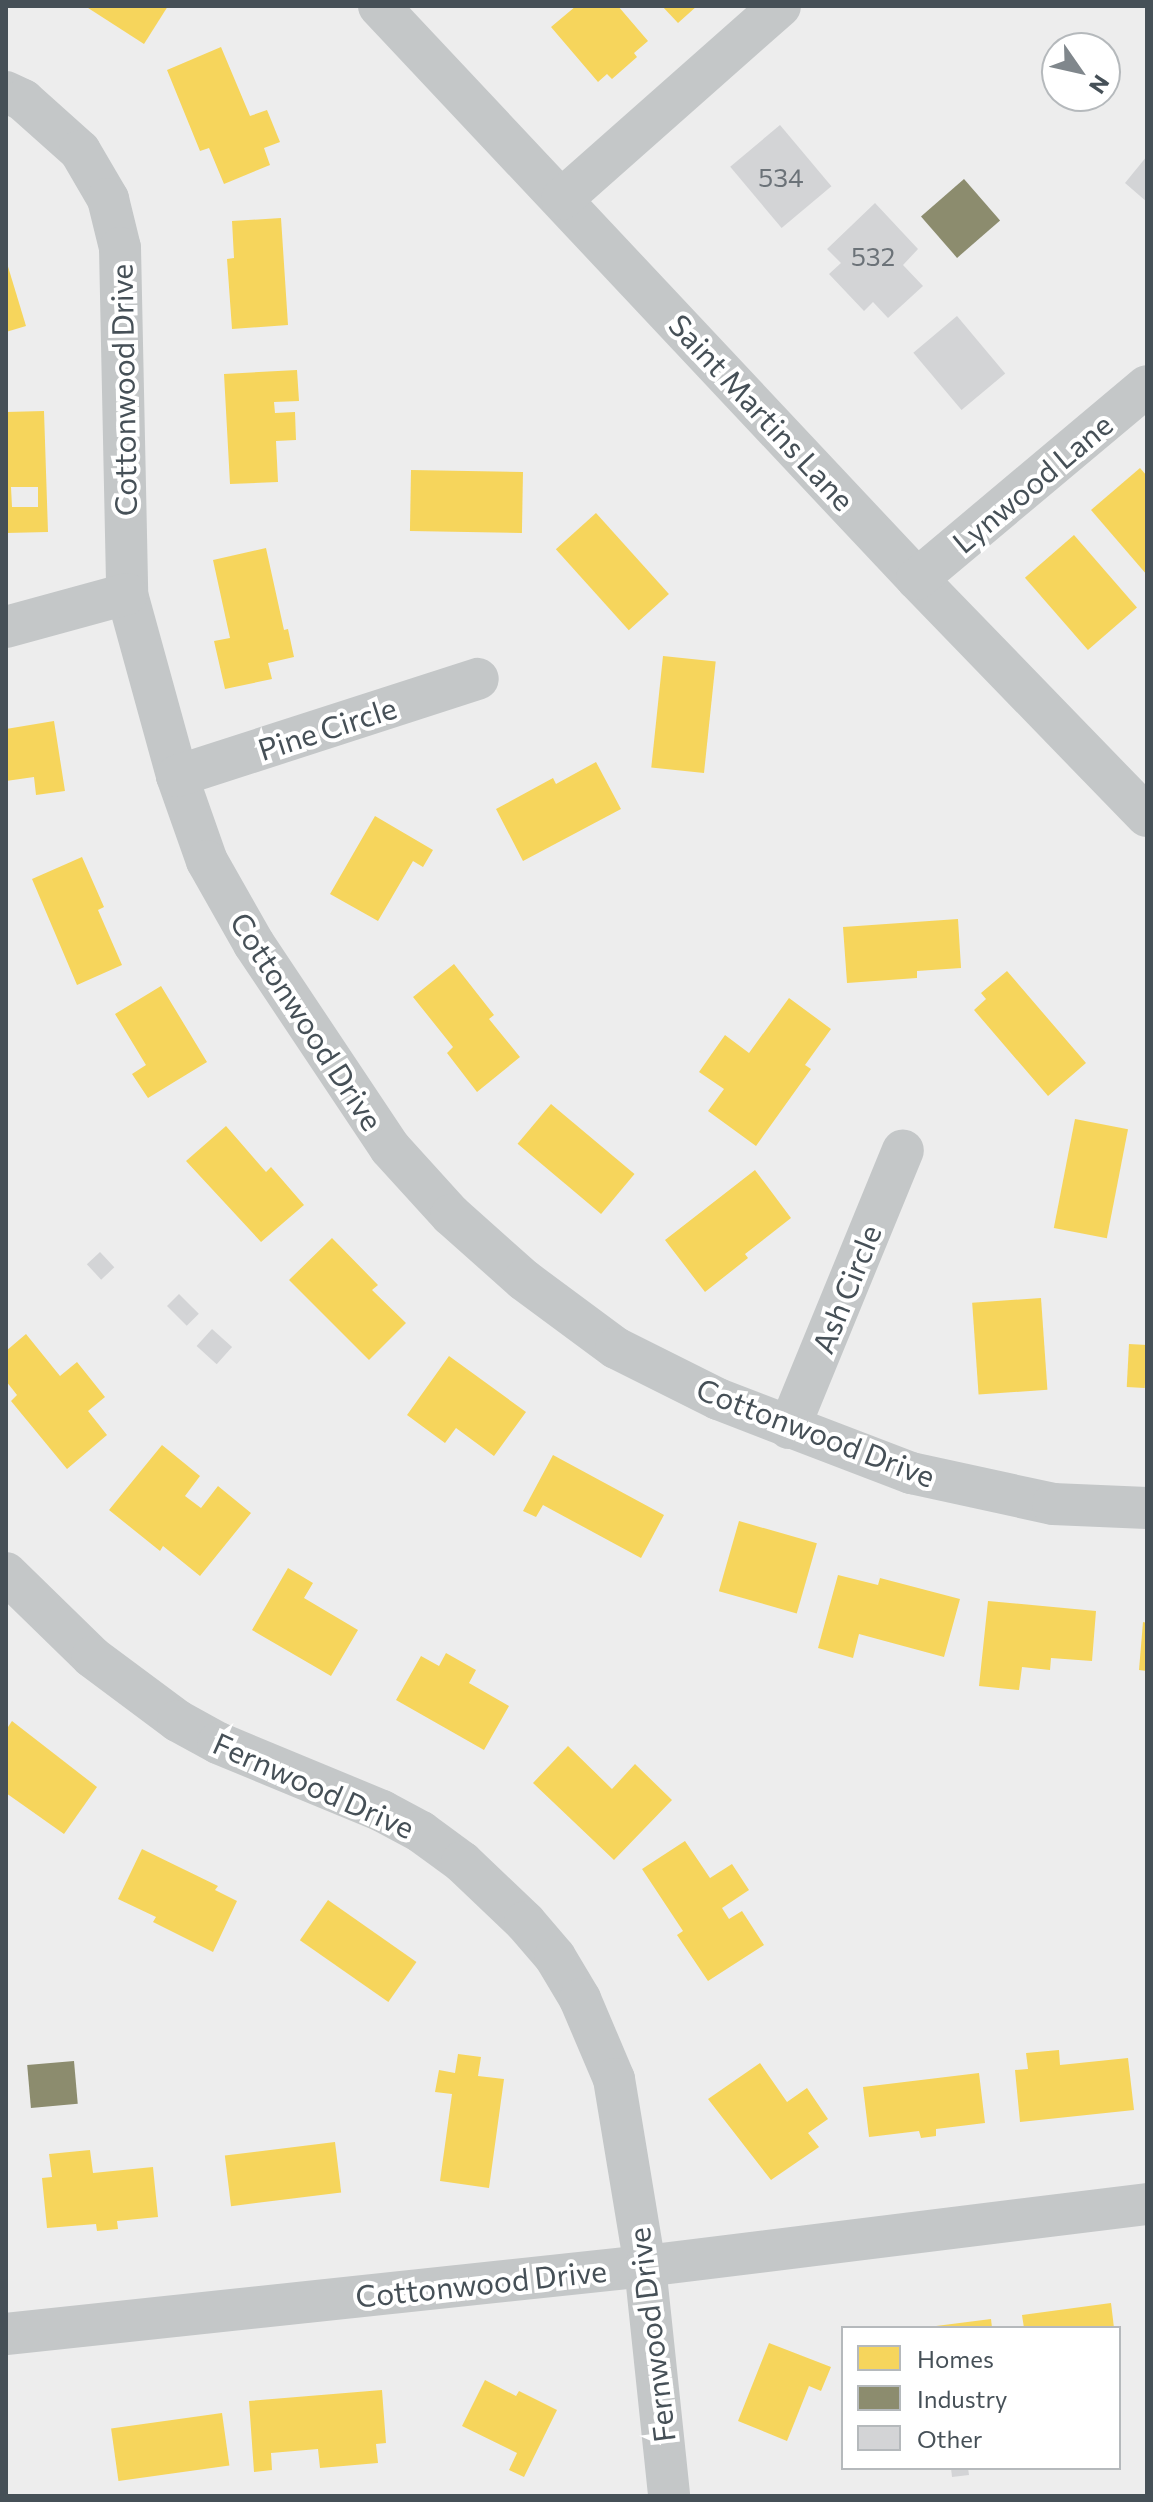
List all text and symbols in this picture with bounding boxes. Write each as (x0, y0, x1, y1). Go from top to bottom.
north arrow (1041, 32, 1121, 112)
text: N (1084, 70, 1115, 99)
house number: 534 (758, 161, 804, 193)
house number: 532 (851, 240, 895, 272)
street label: Cottonwood Drive (103, 264, 143, 516)
street label: Saint Martins Lane (662, 307, 862, 517)
street label: Lynwood Lane (945, 406, 1119, 560)
street label: Pine Circle (253, 689, 401, 767)
street label: Cottonwood Drive (223, 905, 391, 1137)
street label: Ash Circle (804, 1220, 888, 1358)
street label: Cottonwood Drive (692, 1370, 940, 1494)
street label: Fernwood Drive (208, 1725, 420, 1845)
street label: Fernwood Drive (620, 2226, 682, 2444)
street label: Cottonwood Drive (354, 2252, 608, 2314)
legend (841, 2326, 1121, 2470)
text: Homes (917, 2344, 994, 2373)
text: Industry (917, 2384, 1007, 2413)
text: Other (917, 2424, 982, 2453)

